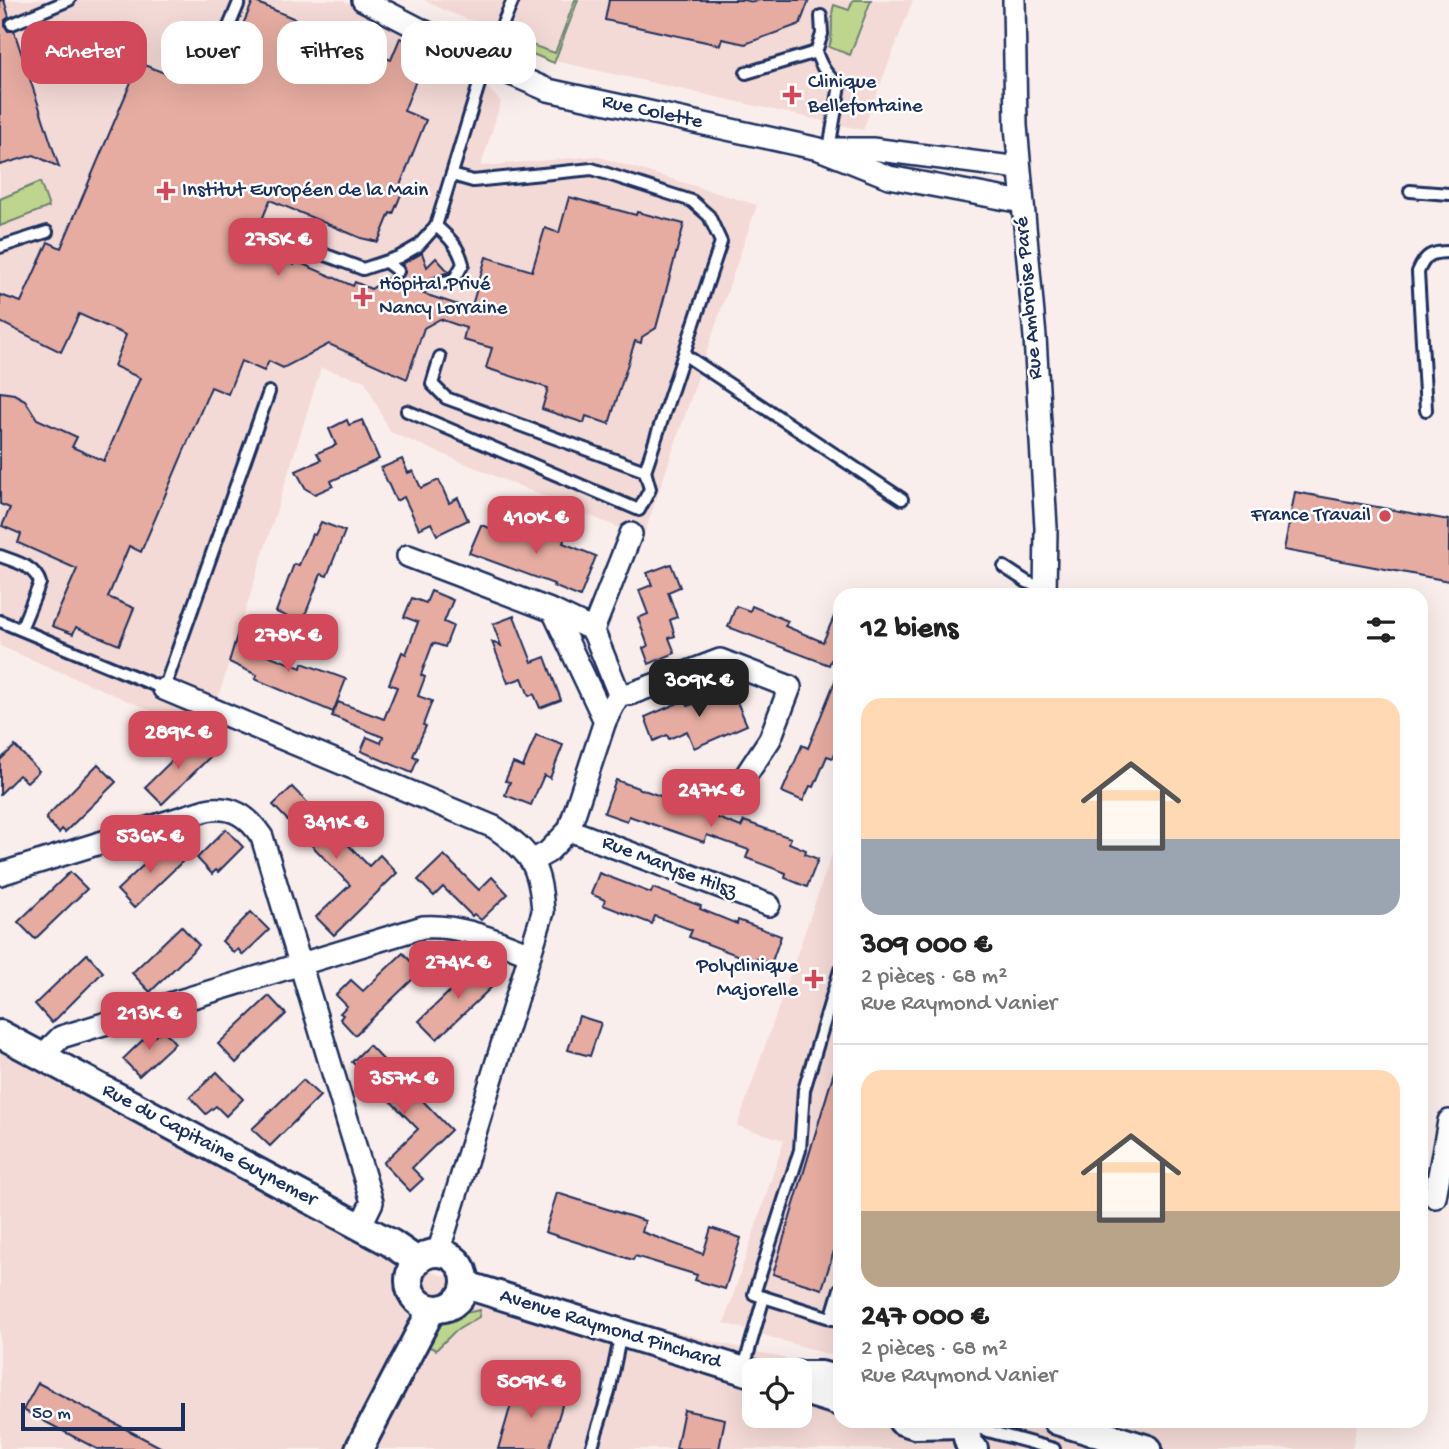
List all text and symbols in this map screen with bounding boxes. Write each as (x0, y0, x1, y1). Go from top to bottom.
chip: Acheter (21, 21, 147, 84)
chip: Louer (161, 21, 263, 84)
chip: Filtres (277, 21, 387, 84)
chip: Nouveau (401, 21, 536, 84)
place label: Clinique Bellefontaine (807, 71, 924, 120)
marker: Clinique Bellefontaine (782, 85, 802, 105)
street label: Rue Colette (599, 90, 706, 136)
place label: Institut Européen de la Main (182, 179, 428, 204)
marker: Institut Européen de la Main (156, 181, 176, 201)
street label: Rue Ambroise Paré (1010, 215, 1050, 380)
pin: 275K € (221, 218, 335, 278)
text: 275K € (244, 227, 312, 254)
place label: Hôpital Privé Nancy Lorraine (379, 273, 508, 322)
marker: Hôpital Privé Nancy Lorraine (353, 287, 373, 307)
pin: 410K € (479, 496, 593, 556)
place label: France Travail (1250, 504, 1371, 529)
text: 410K € (503, 505, 569, 532)
marker: France Travail (1377, 508, 1393, 524)
icon: filters (1362, 611, 1400, 649)
text: 12 biens (861, 613, 958, 648)
pin: 278K € (231, 614, 345, 674)
text: 278K € (254, 623, 322, 650)
pin: 309K € (642, 660, 756, 719)
text: 309K € (665, 668, 733, 695)
pin: 289K € (121, 712, 235, 771)
text: 289K € (144, 720, 212, 747)
icon: home (1068, 743, 1194, 869)
pin: 247K € (654, 770, 768, 829)
text: 247K € (678, 778, 744, 805)
pin: 341K € (279, 802, 393, 861)
text: 341K € (304, 810, 368, 837)
pin: 536K € (93, 816, 207, 875)
text: 536K € (116, 824, 184, 851)
street label: Rue Maryse Hilsz (598, 831, 741, 905)
text: 309 000 € (861, 929, 992, 964)
pin: 274K € (401, 942, 515, 1001)
text: 274K € (425, 950, 491, 977)
place label: Polyclinique Majorelle (695, 955, 799, 1004)
text: 2 pièces · 68 m² (861, 964, 1007, 991)
marker: Polyclinique Majorelle (804, 969, 824, 989)
text: Rue Raymond Vanier (861, 991, 1057, 1018)
pin: 213K € (92, 992, 206, 1052)
text: 213K € (117, 1001, 181, 1028)
pin: 357K € (347, 1058, 461, 1117)
text: 357K € (370, 1066, 438, 1093)
street label: Rue du Capitaine Guynemer (97, 1079, 322, 1214)
icon: home (1068, 1115, 1194, 1241)
street label: Avenue Raymond Pinchard (496, 1284, 725, 1376)
text: 247 000 € (861, 1301, 989, 1336)
text: 2 pièces · 68 m² (861, 1336, 1007, 1363)
map controls (742, 1358, 812, 1428)
button: locate (742, 1358, 812, 1428)
pin: 509K € (474, 1360, 588, 1420)
text: Rue Raymond Vanier (861, 1363, 1057, 1390)
text: 509K € (497, 1369, 565, 1396)
scale bar (21, 1400, 186, 1432)
text: 50 m (32, 1403, 71, 1426)

